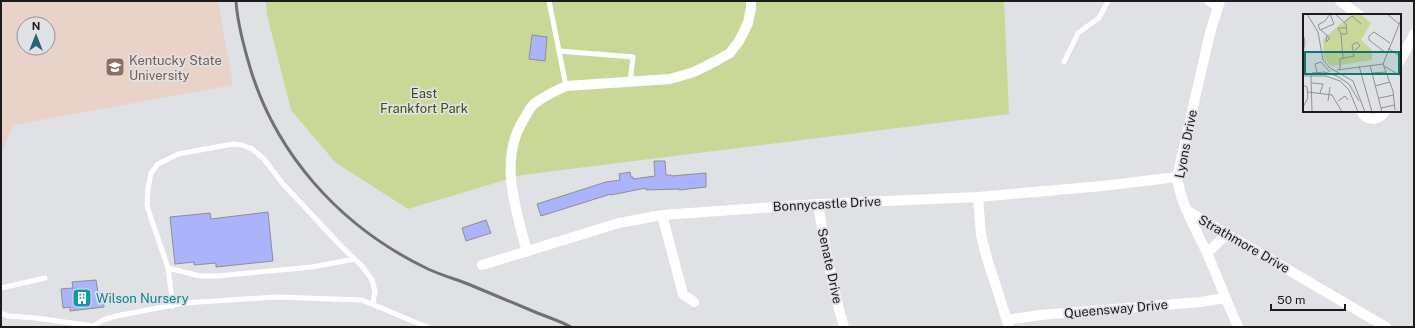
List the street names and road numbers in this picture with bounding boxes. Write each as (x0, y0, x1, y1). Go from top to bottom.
street label: Lyons Drive (1172, 108, 1200, 180)
street label: Bonnycastle Drive (772, 194, 882, 214)
street label: Strathmore Drive (1196, 212, 1292, 276)
street label: Senate Drive (815, 227, 845, 305)
street label: Queensway Drive (1063, 297, 1169, 321)

